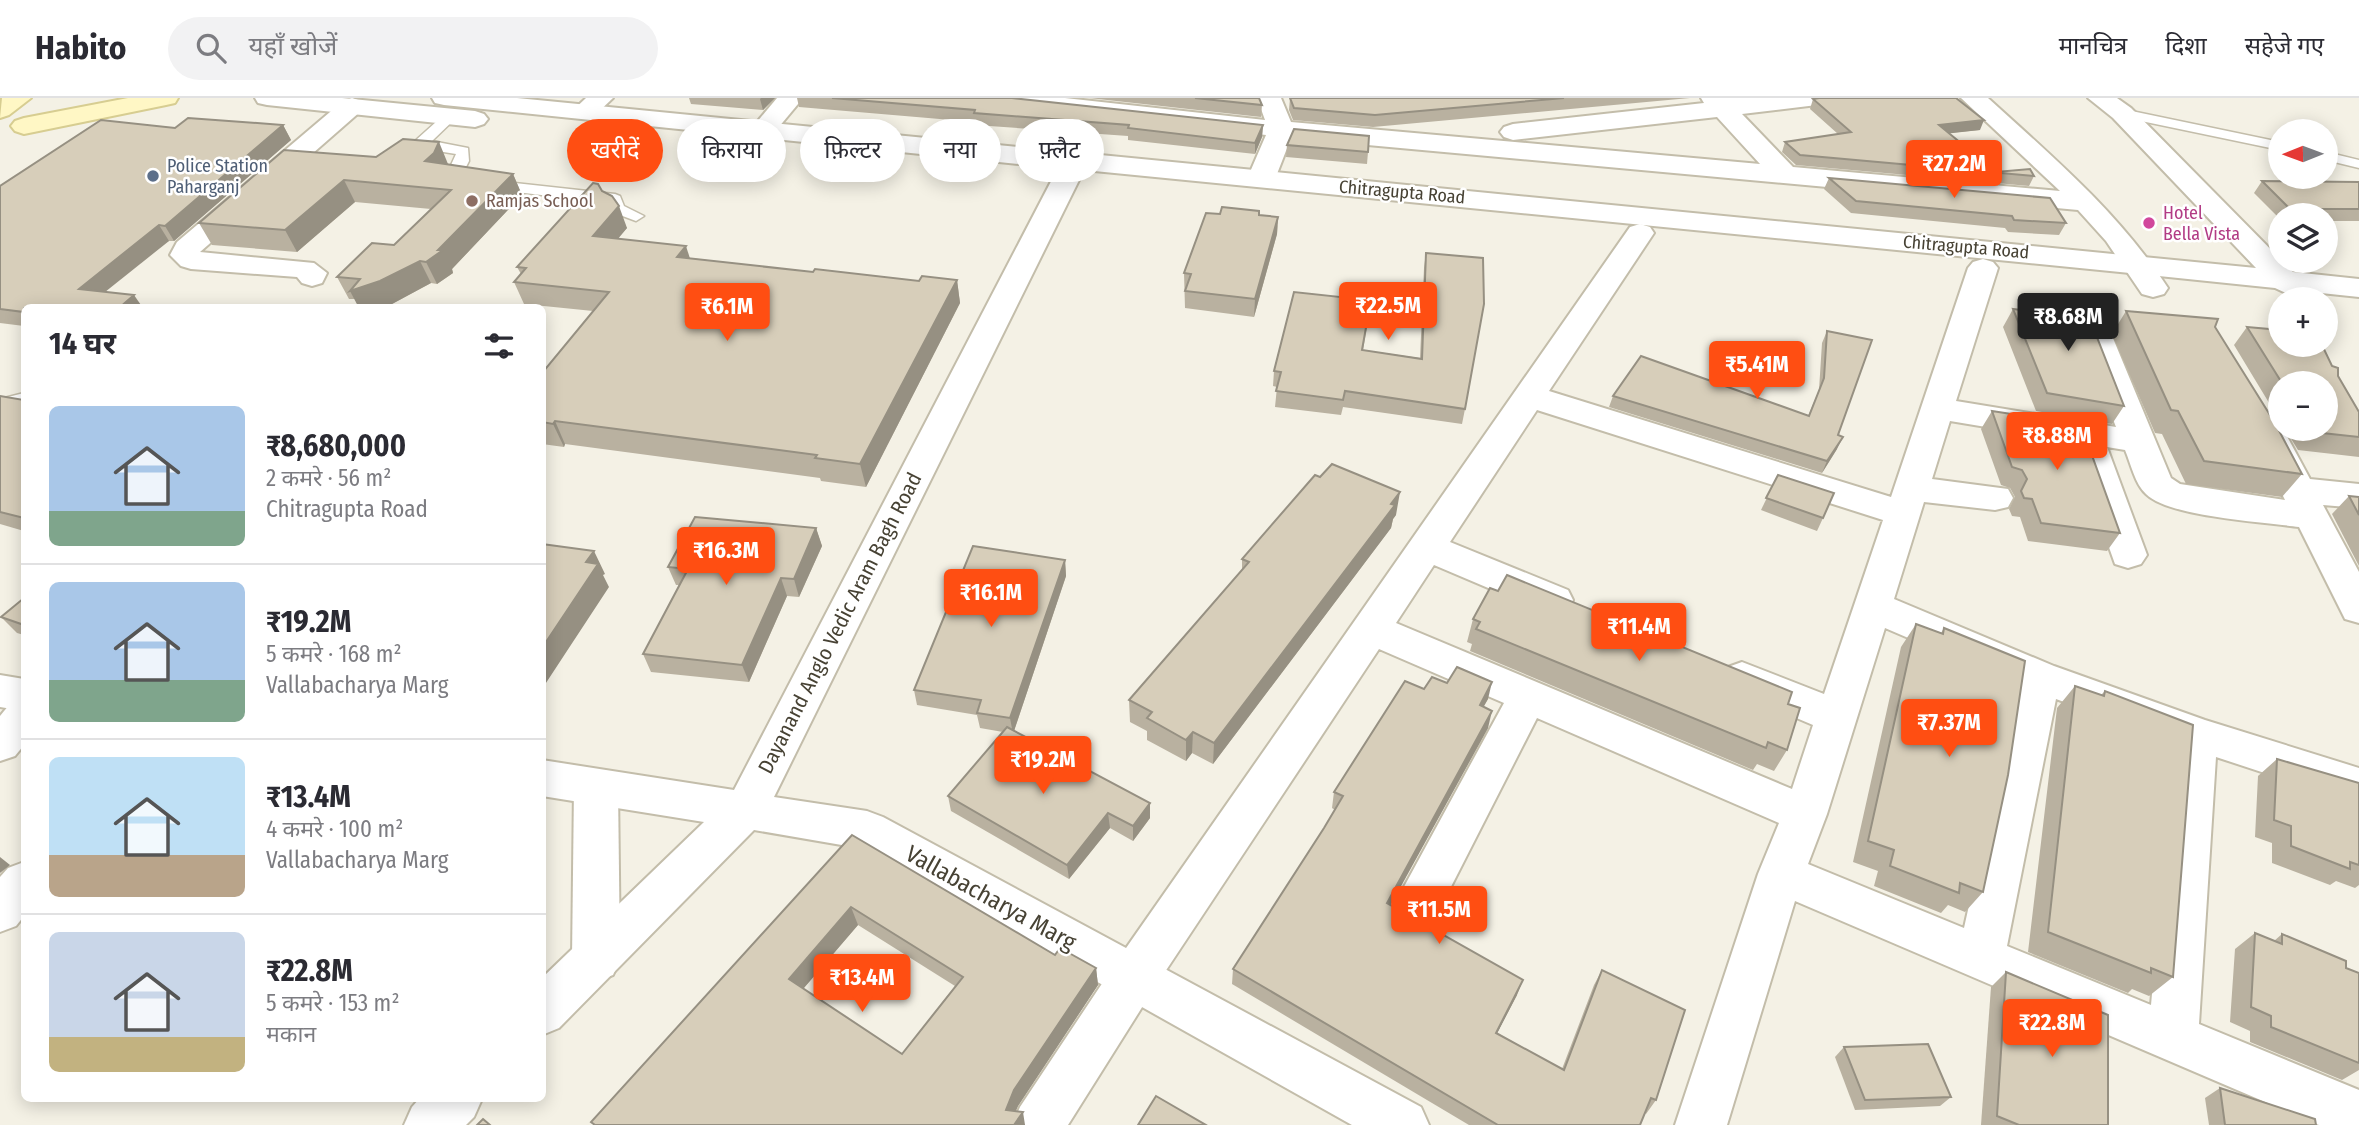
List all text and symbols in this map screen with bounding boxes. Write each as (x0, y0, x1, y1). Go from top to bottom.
search box (168, 17, 658, 80)
text: Habito (35, 28, 126, 68)
icon: search (192, 29, 230, 67)
text: यहाँ खोजें (248, 31, 337, 62)
text: मानचित्र (2059, 32, 2127, 60)
text: दिशा (2165, 32, 2207, 60)
text: सहेजे गए (2245, 32, 2324, 60)
chip: खरीदें (567, 119, 663, 182)
chip: किराया (677, 119, 786, 182)
chip: फ़िल्टर (800, 119, 905, 182)
chip: नया (919, 119, 1001, 182)
chip: फ़्लैट (1015, 119, 1104, 182)
north arrow (2268, 119, 2338, 189)
map controls (2268, 119, 2338, 441)
pin: ₹27.2M (1897, 140, 2011, 200)
text: ₹27.2M (1922, 149, 1986, 177)
place label: Police Station Paharganj (167, 155, 268, 198)
marker: Police Station Paharganj (145, 168, 161, 184)
street label: Chitragupta Road (1338, 176, 1466, 208)
place label: Ramjas School (486, 190, 593, 212)
marker: Ramjas School (464, 193, 480, 209)
place label: Hotel Bella Vista (2163, 202, 2240, 245)
button: layers (2268, 203, 2338, 273)
marker: Hotel Bella Vista (2141, 215, 2157, 231)
street label: Chitragupta Road (1902, 231, 2030, 263)
pin: ₹22.5M (1331, 282, 1445, 342)
pin: ₹6.1M (678, 284, 776, 343)
button: + (2268, 287, 2338, 357)
text: ₹22.5M (1355, 291, 1421, 319)
text: ₹6.1M (701, 292, 753, 320)
pin: ₹8.68M (2011, 294, 2125, 353)
text: ₹8.68M (2034, 302, 2102, 330)
text: 14 घर (49, 326, 116, 362)
icon: filters (480, 327, 518, 365)
pin: ₹5.41M (1700, 342, 1814, 401)
text: ₹5.41M (1725, 350, 1789, 378)
button: − (2268, 371, 2338, 441)
pin: ₹8.88M (2000, 412, 2114, 472)
text: ₹8.88M (2022, 421, 2092, 449)
text: ₹8,680,000 (266, 428, 406, 464)
icon: home (105, 434, 189, 518)
text: 2 कमरे · 56 m² (266, 464, 391, 492)
street label: Dayanand Anglo Vedic Aram Bagh Road (753, 468, 927, 778)
text: Chitragupta Road (266, 495, 428, 523)
pin: ₹16.3M (669, 528, 783, 587)
text: ₹16.3M (693, 536, 759, 564)
pin: ₹16.1M (934, 570, 1048, 629)
text: ₹16.1M (960, 578, 1022, 606)
pin: ₹11.4M (1582, 603, 1696, 663)
text: ₹19.2M (266, 604, 351, 640)
icon: home (105, 610, 189, 694)
text: ₹11.4M (1607, 612, 1671, 640)
text: 5 कमरे · 168 m² (266, 640, 402, 668)
text: Vallabacharya Marg (266, 671, 448, 699)
pin: ₹7.37M (1892, 700, 2006, 759)
text: ₹7.37M (1917, 708, 1981, 736)
pin: ₹19.2M (986, 736, 1100, 796)
text: ₹19.2M (1010, 745, 1076, 773)
text: ₹13.4M (266, 779, 351, 815)
icon: home (105, 785, 189, 869)
text: 4 कमरे · 100 m² (266, 815, 403, 843)
street label: Vallabacharya Marg (901, 840, 1082, 957)
text: Vallabacharya Marg (266, 846, 448, 874)
pin: ₹11.5M (1382, 886, 1496, 946)
text: ₹11.5M (1407, 895, 1471, 923)
text: ₹22.8M (266, 953, 353, 989)
pin: ₹13.4M (805, 954, 919, 1014)
icon: home (105, 960, 189, 1044)
text: ₹13.4M (830, 963, 895, 991)
text: 5 कमरे · 153 m² (266, 989, 400, 1017)
pin: ₹22.8M (1995, 1000, 2109, 1059)
text: ₹22.8M (2019, 1008, 2085, 1036)
text: मकान (266, 1020, 316, 1048)

